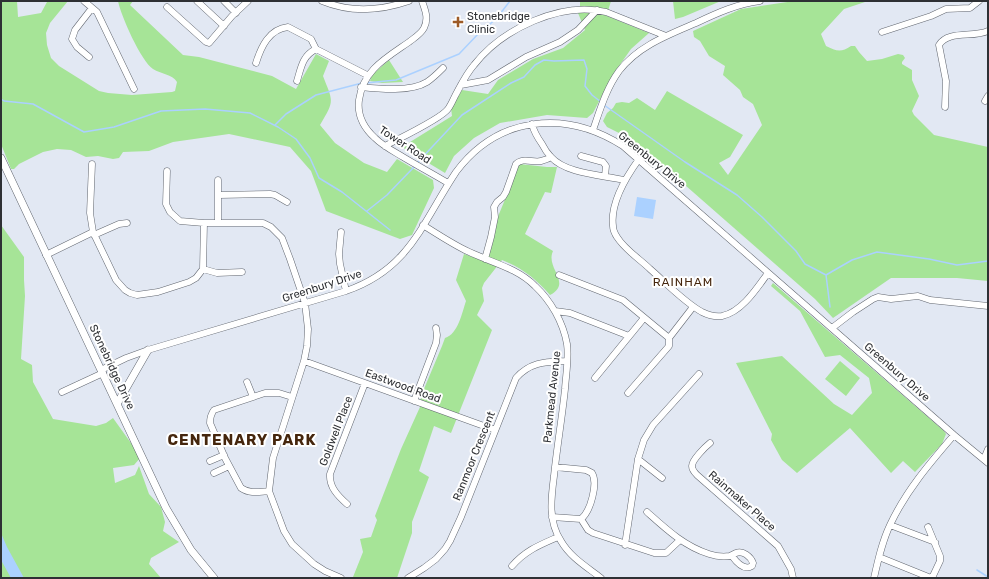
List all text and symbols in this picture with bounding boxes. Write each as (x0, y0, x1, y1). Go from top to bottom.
place label: Stonebridge Clinic (467, 10, 530, 36)
marker: Stonebridge Clinic (452, 16, 464, 28)
street label: Tower Road (377, 123, 433, 167)
street label: Greenbury Drive (616, 129, 688, 191)
street label: Greenbury Drive (281, 267, 363, 305)
district label: RAINHAM (653, 275, 713, 289)
street label: Stonebridge Drive (87, 323, 137, 411)
street label: Greenbury Drive (861, 340, 933, 404)
street label: Parkmead Avenue (541, 350, 563, 444)
street label: Eastwood Road (364, 366, 442, 406)
street label: Goldwell Place (317, 394, 355, 468)
street label: Ranmoor Crescent (450, 409, 498, 503)
district label: CENTENARY PARK (168, 431, 316, 449)
street label: Rainmaker Place (706, 468, 778, 534)

